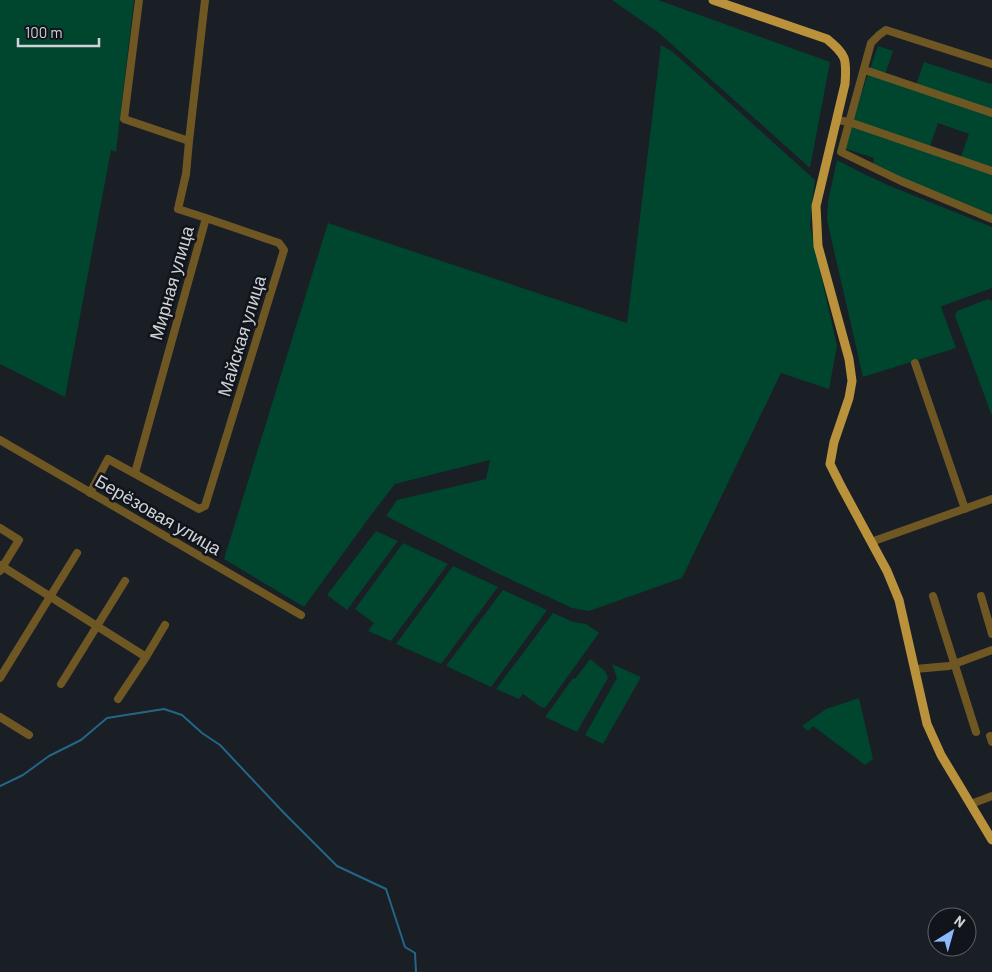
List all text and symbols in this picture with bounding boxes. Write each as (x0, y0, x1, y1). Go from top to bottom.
scale bar (18, 15, 99, 47)
text: 100 m (25, 23, 63, 41)
street label: Мирная улица (144, 222, 198, 342)
street label: Майская улица (212, 272, 270, 399)
street label: Берёзовая улица (91, 469, 226, 560)
north arrow (927, 907, 977, 957)
text: N (951, 912, 969, 931)

